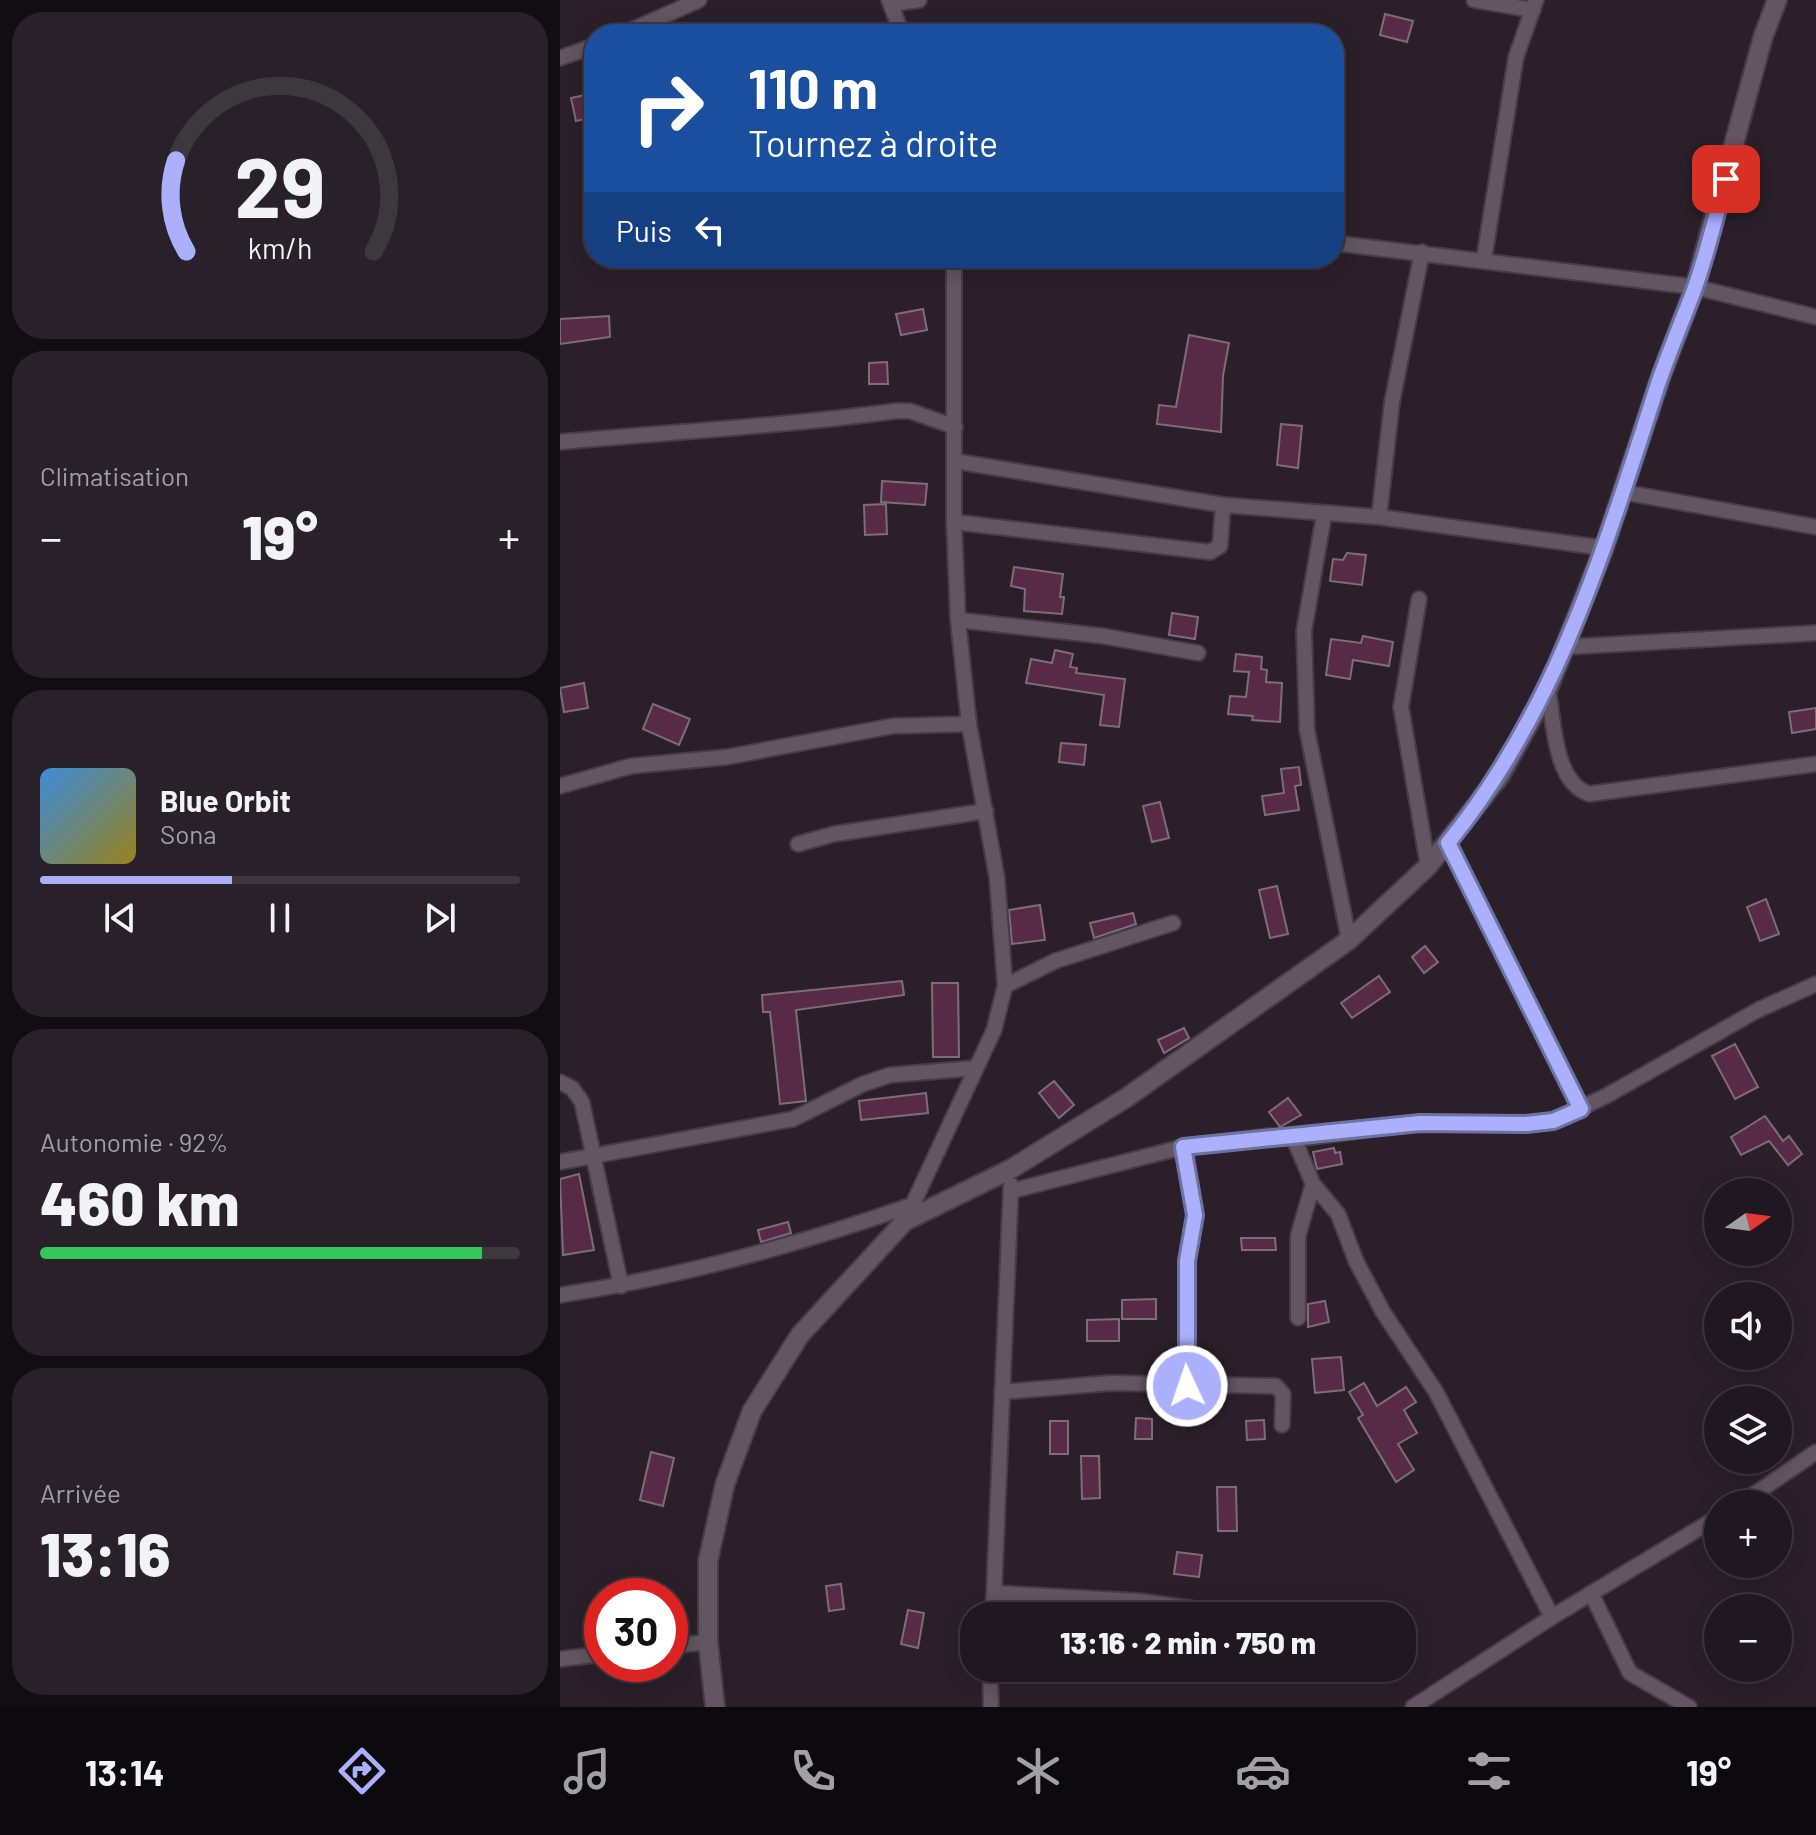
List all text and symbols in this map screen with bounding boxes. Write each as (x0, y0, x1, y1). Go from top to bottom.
text: 110 m (748, 53, 878, 120)
icon: right (616, 56, 720, 160)
text: Tournez à droite (748, 121, 998, 164)
text: 29 (235, 134, 325, 234)
pin (1692, 145, 1760, 213)
icon: arrive (1704, 157, 1748, 201)
icon: left (688, 208, 732, 252)
text: Puis (616, 212, 672, 248)
text: km/h (248, 230, 312, 265)
text: Climatisation (40, 460, 189, 491)
text: 19° (242, 500, 318, 572)
text: − (40, 510, 62, 563)
text: + (498, 510, 520, 563)
text: Blue Orbit (160, 782, 291, 818)
text: Sona (160, 818, 217, 849)
icon: previous (98, 896, 142, 940)
icon: pause (258, 896, 302, 940)
icon: next (418, 896, 462, 940)
text: Autonomie · 92% (40, 1126, 228, 1157)
text: 460 km (40, 1166, 240, 1238)
north arrow (1704, 1178, 1792, 1266)
map controls (1704, 1178, 1792, 1682)
button: sound (1704, 1282, 1792, 1370)
position arrow (1145, 1344, 1229, 1428)
button: layers (1704, 1386, 1792, 1474)
text: Arrivée (40, 1477, 121, 1508)
button: + (1704, 1490, 1792, 1578)
text: 13:16 (40, 1517, 171, 1589)
speed limit sign: 30 (584, 1578, 688, 1682)
button: − (1704, 1594, 1792, 1682)
text: 13:16 · 2 min · 750 m (1060, 1624, 1316, 1660)
icon: directions (334, 1743, 390, 1799)
icon: music (559, 1743, 615, 1799)
icon: phone (785, 1743, 841, 1799)
icon: climate (1010, 1743, 1066, 1799)
icon: car (1235, 1743, 1291, 1799)
icon: filters (1461, 1743, 1517, 1799)
text: 13:14 (85, 1750, 164, 1793)
text: 19° (1686, 1750, 1731, 1793)

